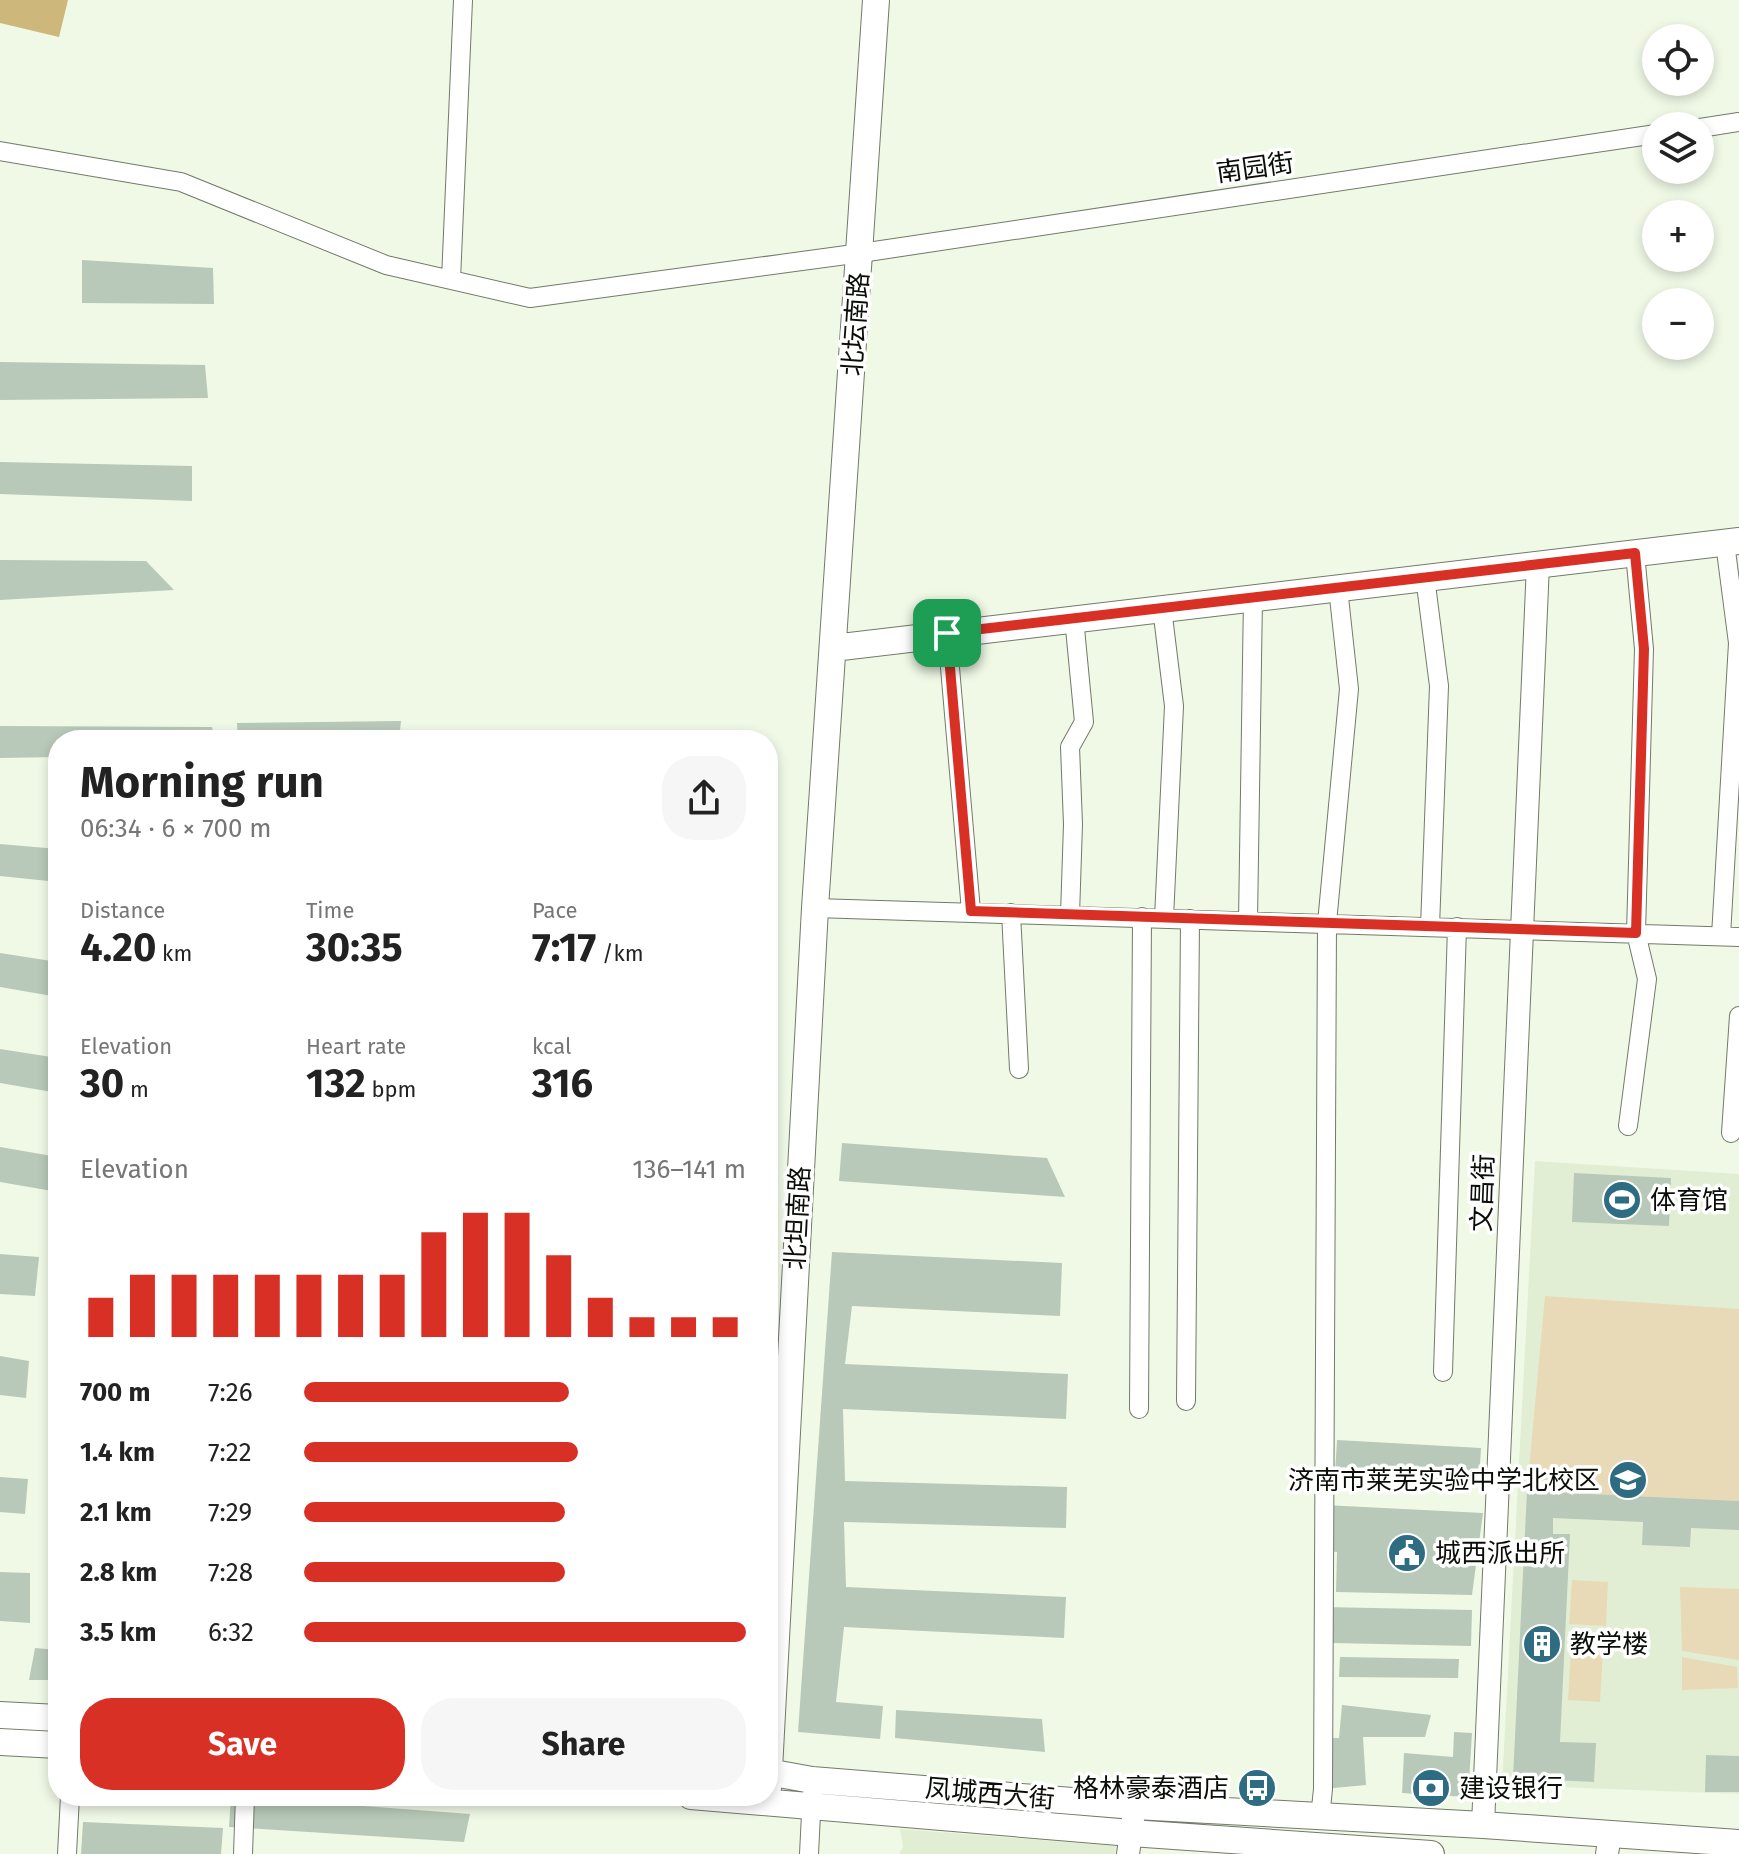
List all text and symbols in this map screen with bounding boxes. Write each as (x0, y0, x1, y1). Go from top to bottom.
map controls (1642, 24, 1714, 360)
button: locate (1642, 24, 1714, 96)
button: layers (1642, 112, 1714, 184)
street label: 南园街 (1214, 147, 1296, 189)
button: + (1642, 200, 1714, 272)
street label: 北坛南路 (837, 271, 875, 377)
button: − (1642, 288, 1714, 360)
pin (913, 599, 981, 667)
icon: arrive (925, 611, 969, 655)
text: Morning run (80, 756, 324, 809)
button: share (662, 756, 746, 840)
text: 06:34 · 6 × 700 m (80, 813, 272, 844)
text: Distance (80, 897, 165, 924)
text: Time (306, 897, 354, 924)
text: Pace (532, 897, 578, 924)
text: 4.20 (80, 924, 156, 972)
text: 30:35 (306, 924, 403, 972)
text: 7:17 (532, 924, 596, 972)
text: km (156, 940, 192, 967)
text: /km (596, 940, 644, 967)
text: Elevation (80, 1033, 172, 1060)
text: Heart rate (306, 1033, 406, 1060)
text: kcal (532, 1033, 572, 1060)
text: 30 (80, 1060, 124, 1108)
text: 132 (306, 1060, 366, 1108)
text: 316 (532, 1060, 593, 1108)
text: m (124, 1076, 149, 1103)
text: bpm (366, 1076, 416, 1103)
street label: 文昌街 (1466, 1153, 1500, 1233)
text: Elevation (80, 1154, 189, 1185)
text: 136–141 m (632, 1154, 746, 1185)
street label: 北坦南路 (780, 1165, 816, 1271)
sports icon: 体育馆 (1601, 1179, 1643, 1221)
place label: 体育馆 (1650, 1185, 1728, 1216)
text: 700 m (80, 1377, 150, 1408)
text: 7:26 (208, 1377, 253, 1408)
text: 1.4 km (80, 1437, 155, 1468)
text: 7:22 (208, 1437, 252, 1468)
school or university icon: 济南市莱芜实验中学北校区 (1607, 1459, 1649, 1501)
place label: 济南市莱芜实验中学北校区 (1288, 1465, 1600, 1496)
text: 2.1 km (80, 1497, 152, 1528)
text: 7:29 (208, 1497, 252, 1528)
public building icon: 城西派出所 (1386, 1532, 1428, 1574)
place label: 城西派出所 (1435, 1538, 1565, 1569)
text: 2.8 km (80, 1557, 157, 1588)
text: 7:28 (208, 1557, 253, 1588)
text: 3.5 km (80, 1617, 156, 1648)
text: 6:32 (208, 1617, 254, 1648)
building icon: 教学楼 (1521, 1623, 1563, 1665)
place label: 教学楼 (1570, 1629, 1648, 1660)
button: Save (80, 1698, 405, 1790)
button: Share (421, 1698, 746, 1790)
bus stop icon: 格林豪泰酒店 (1236, 1767, 1278, 1809)
bank icon: 建设银行 (1410, 1767, 1452, 1809)
street label: 凤城西大街 (924, 1773, 1056, 1815)
place label: 格林豪泰酒店 (1073, 1773, 1229, 1804)
place label: 建设银行 (1459, 1773, 1563, 1804)

